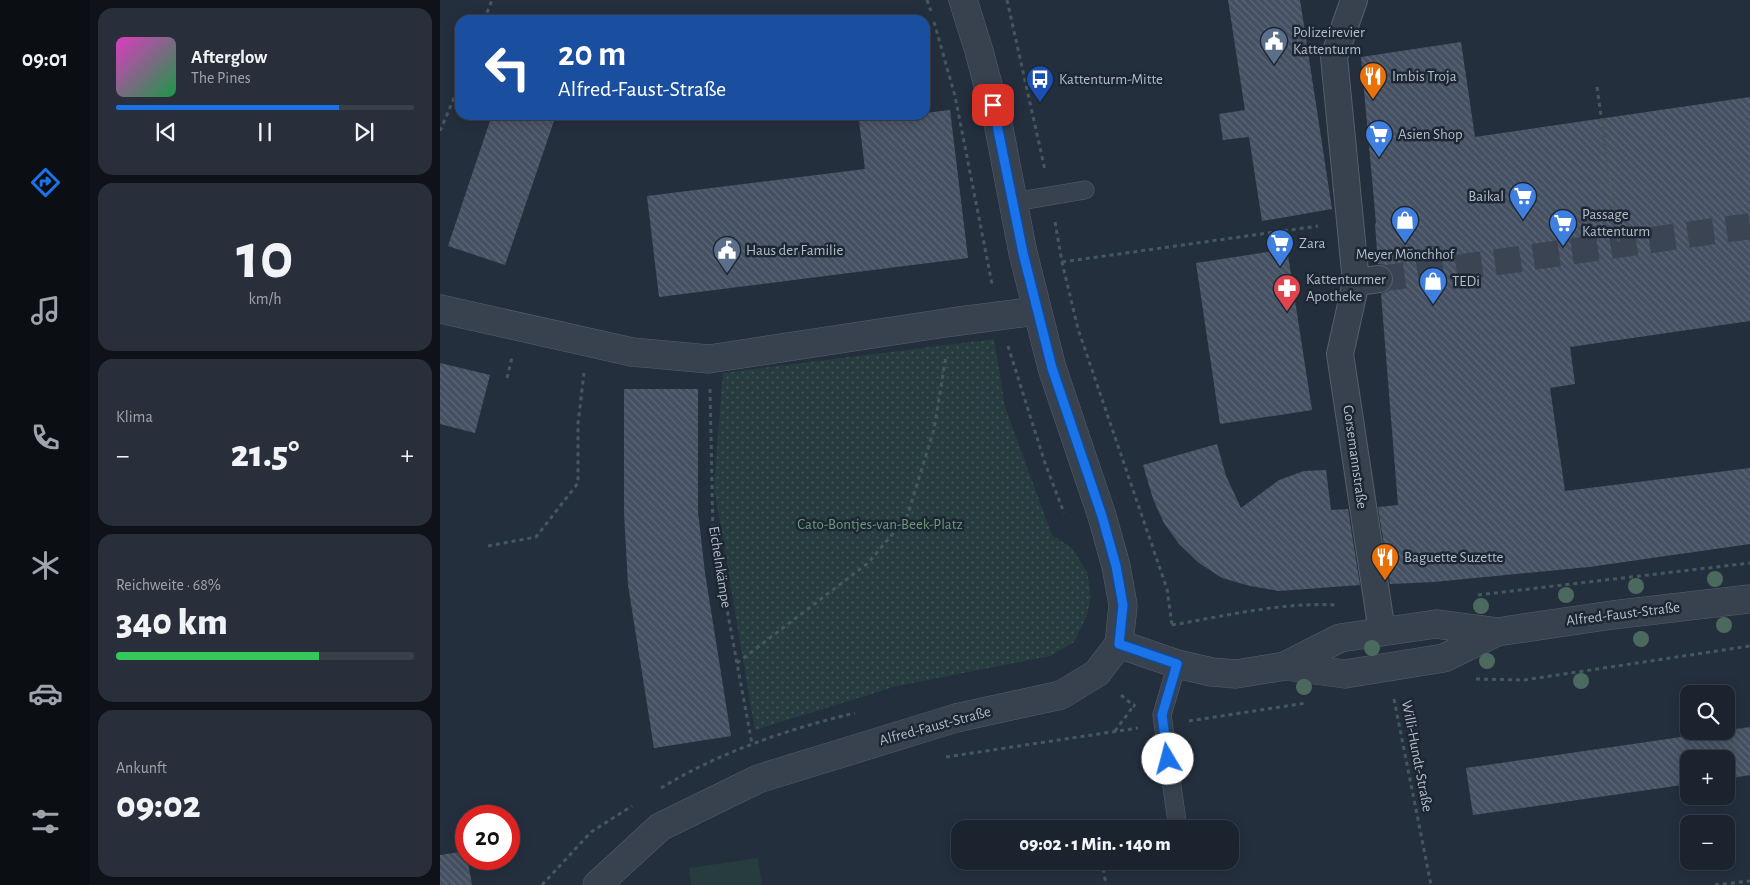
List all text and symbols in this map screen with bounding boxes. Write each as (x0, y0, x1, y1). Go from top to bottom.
place label: Polizeirevier Kattenturm (1293, 25, 1365, 57)
public building icon: Polizeirevier Kattenturm (1259, 26, 1289, 65)
icon: left (475, 35, 540, 100)
text: 20 m (558, 37, 626, 72)
text: 09:01 (22, 48, 68, 70)
text: Afterglow (191, 48, 267, 67)
restaurant icon: Imbis Troja (1358, 61, 1388, 100)
bus stop icon: Kattenturm-Mitte (1025, 64, 1055, 103)
place label: Imbis Troja (1392, 69, 1457, 84)
text: The Pines (191, 70, 251, 86)
place label: Kattenturm-Mitte (1059, 72, 1163, 87)
text: Alfred-Faust-Straße (558, 78, 726, 100)
pin (972, 84, 1014, 126)
icon: arrive (979, 91, 1007, 119)
icon: previous (152, 118, 180, 146)
icon: pause (251, 118, 279, 146)
icon: next (350, 118, 378, 146)
supermarket icon: Asien Shop (1364, 119, 1394, 158)
place label: Asien Shop (1398, 127, 1463, 142)
icon: directions (28, 165, 63, 200)
supermarket icon: Baikal (1508, 181, 1538, 220)
place label: Baikal (1468, 189, 1504, 204)
shop icon: Meyer Mönchhof (1390, 205, 1420, 244)
place label: Passage Kattenturm (1582, 207, 1650, 239)
supermarket icon: Passage Kattenturm (1548, 208, 1578, 247)
text: 10 (236, 225, 294, 290)
supermarket icon: Zara (1265, 228, 1295, 267)
public building icon: Haus der Familie (712, 235, 742, 274)
place label: Zara (1299, 236, 1325, 251)
place label: Haus der Familie (746, 243, 843, 258)
place label: Meyer Mönchhof (1356, 247, 1456, 262)
shop icon: TEDi (1418, 266, 1448, 305)
place label: Kattenturmer Apotheke (1306, 272, 1386, 304)
pharmacy icon: Kattenturmer Apotheke (1272, 273, 1302, 312)
place label: TEDi (1452, 274, 1480, 289)
text: km/h (248, 291, 282, 307)
icon: music (28, 293, 63, 328)
street label: Gorsemannstraße (1340, 404, 1370, 510)
text: Klima (116, 409, 153, 425)
icon: phone (28, 420, 63, 455)
text: 21.5° (231, 436, 299, 474)
text: − (116, 442, 129, 470)
text: + (401, 442, 414, 470)
park label: Cato-Bontjes-van-Beek-Platz (797, 517, 963, 532)
street label: Eichelnkämpe (706, 525, 734, 609)
restaurant icon: Baguette Suzette (1370, 542, 1400, 581)
icon: climate (28, 548, 63, 583)
place label: Baguette Suzette (1404, 550, 1504, 565)
text: Reichweite · 68% (116, 577, 221, 593)
street label: Alfred-Faust-Straße (1565, 600, 1681, 628)
text: 340 km (116, 604, 228, 642)
icon: car (28, 676, 63, 711)
map controls (1680, 685, 1735, 870)
button: search (1680, 685, 1735, 740)
street label: Willi-Hundt-Straße (1399, 699, 1435, 813)
street label: Alfred-Faust-Straße (878, 704, 992, 748)
position arrow (1141, 732, 1193, 784)
button: + (1680, 750, 1735, 805)
text: Ankunft (116, 760, 167, 776)
text: 09:02 (116, 787, 201, 825)
icon: filters (28, 804, 63, 839)
speed limit sign: 20 (455, 805, 520, 870)
button: − (1680, 815, 1735, 870)
text: 09:02 · 1 Min. · 140 m (1019, 835, 1171, 854)

